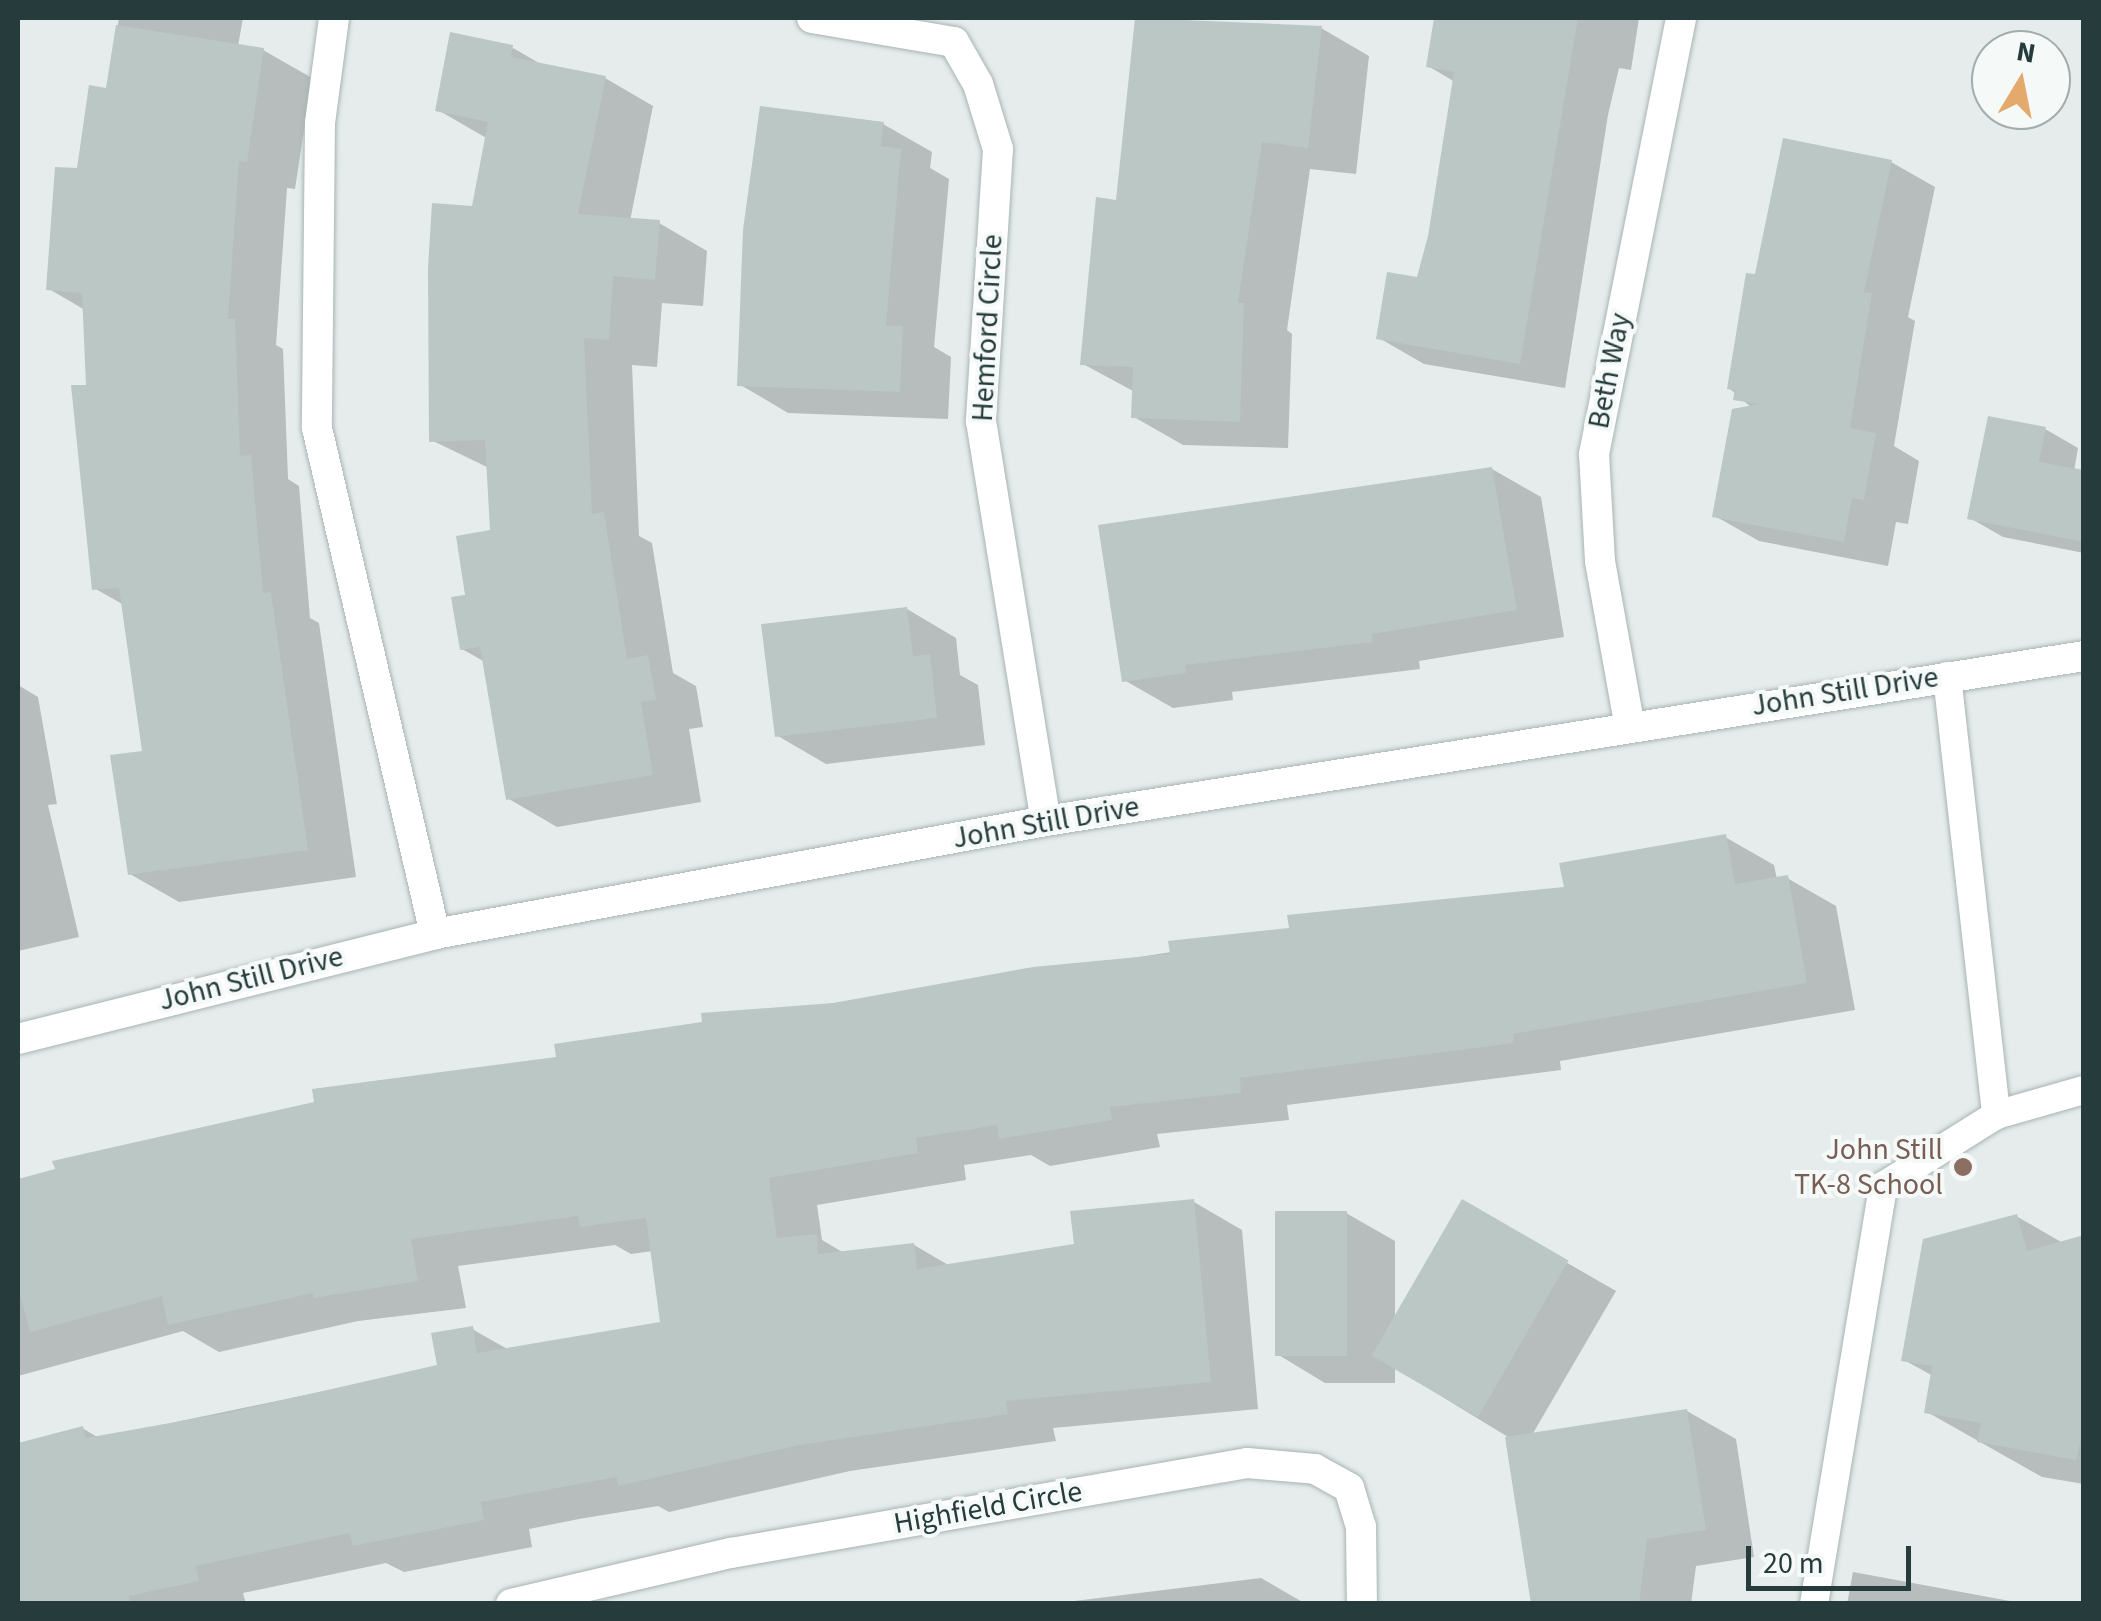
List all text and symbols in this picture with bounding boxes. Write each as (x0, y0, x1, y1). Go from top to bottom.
north arrow (1971, 30, 2071, 130)
text: N (2013, 31, 2039, 74)
street label: Hemford Circle (965, 233, 1011, 423)
street label: Beth Way (1581, 310, 1639, 432)
street label: John Still Drive (1749, 659, 1941, 725)
street label: John Still Drive (950, 789, 1142, 857)
street label: John Still Drive (155, 939, 347, 1019)
place label: John Still TK-8 School (1794, 1132, 1943, 1202)
marker: John Still TK-8 School (1952, 1156, 1974, 1178)
street label: Highfield Circle (891, 1474, 1085, 1542)
scale bar (1751, 1526, 1916, 1588)
text: 20 m (1763, 1542, 1824, 1585)

